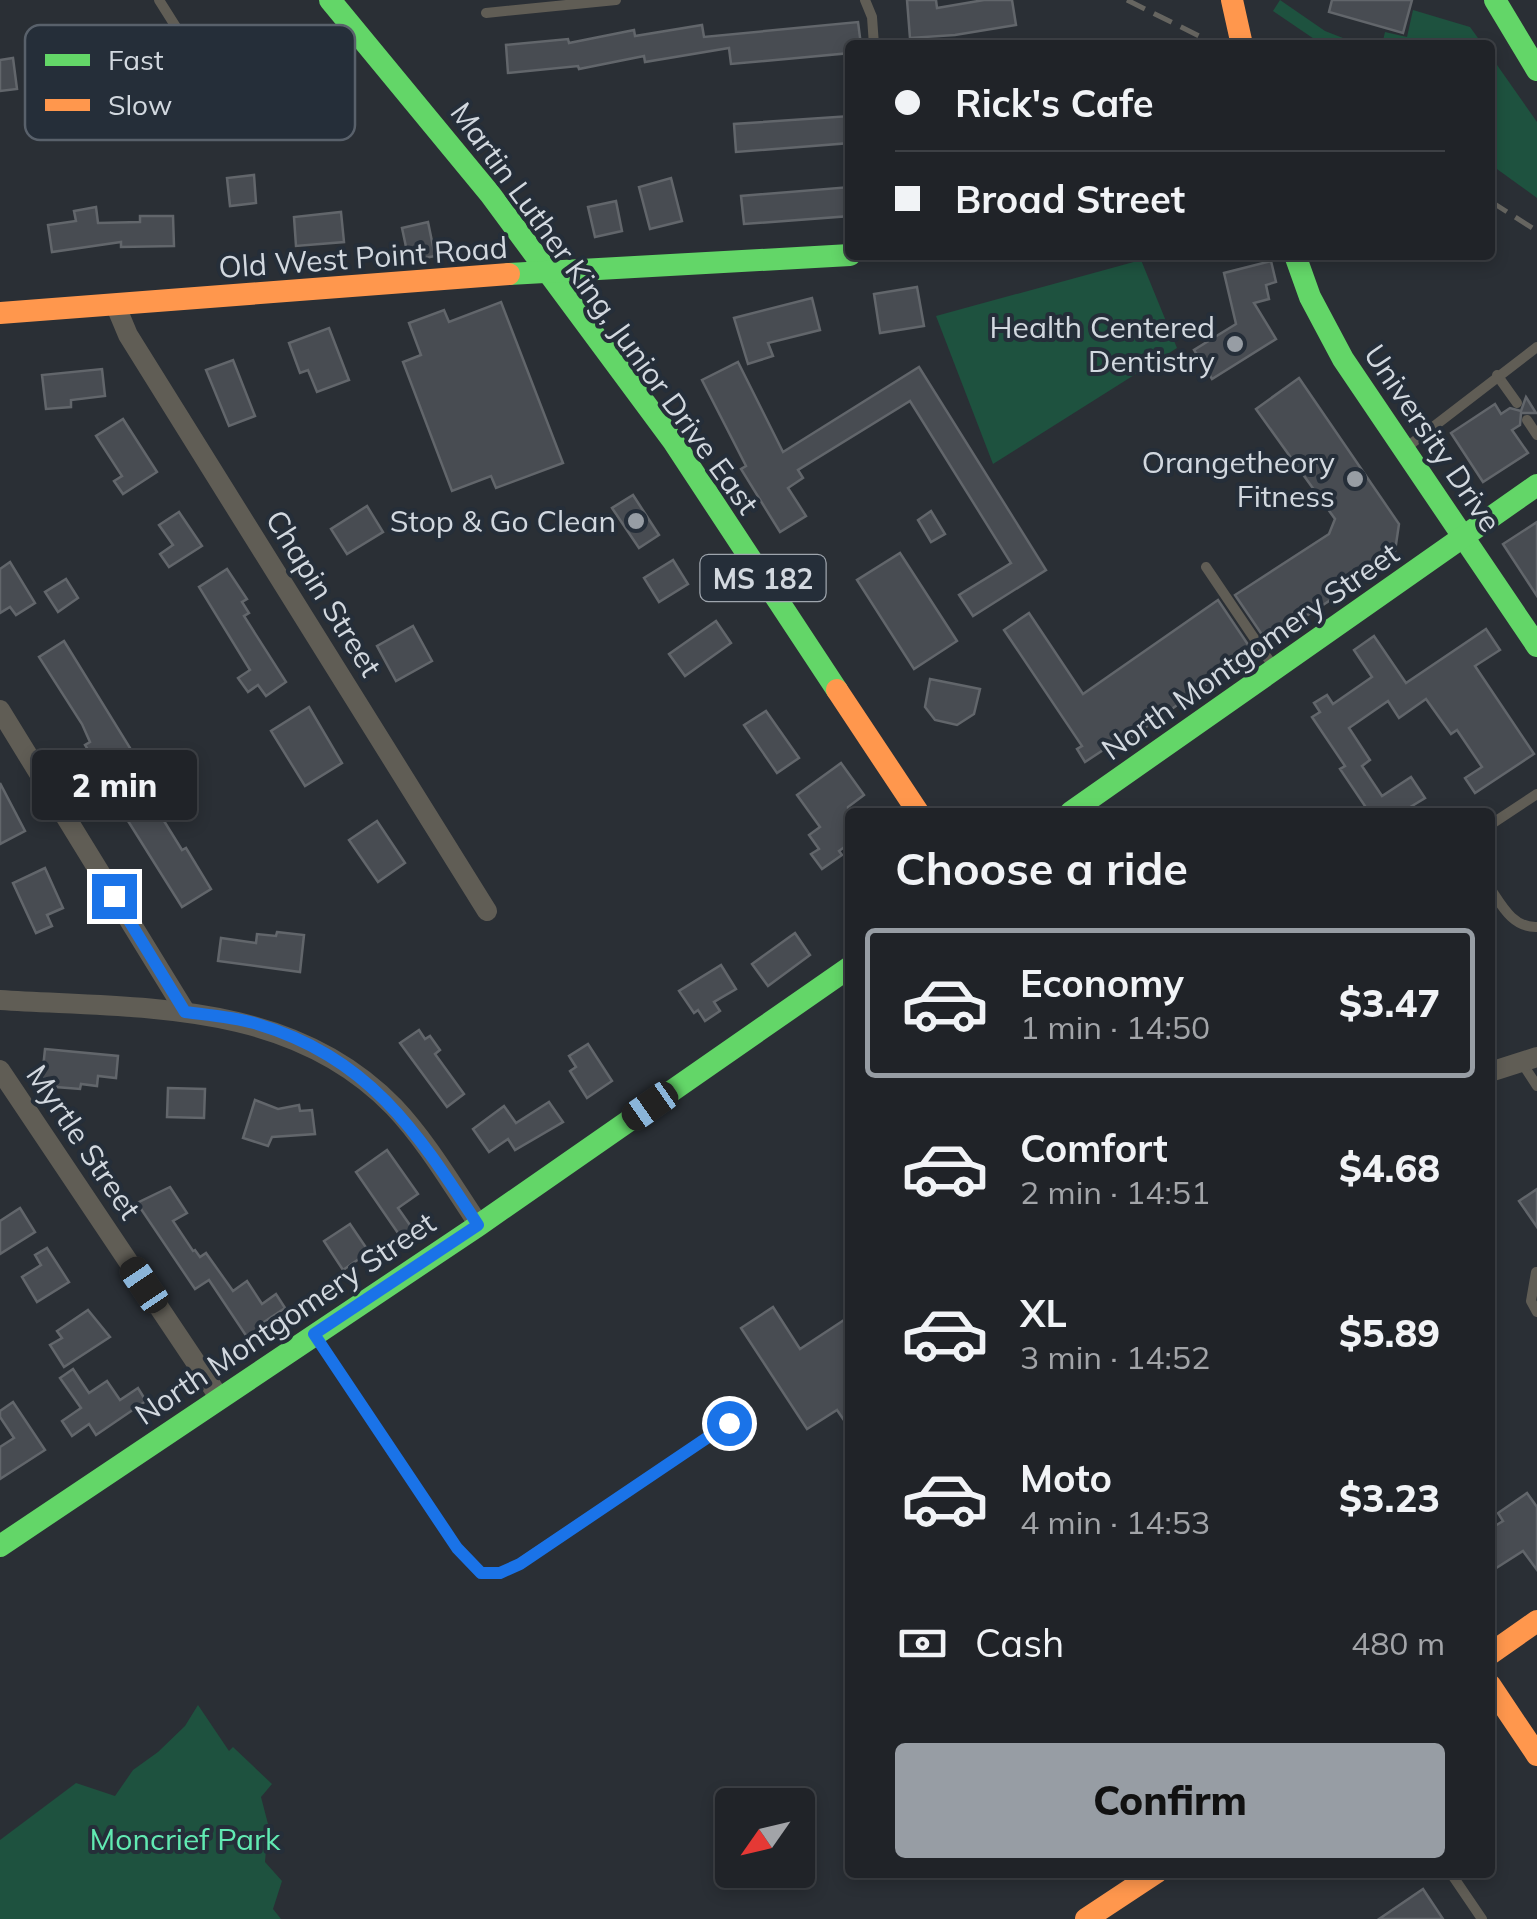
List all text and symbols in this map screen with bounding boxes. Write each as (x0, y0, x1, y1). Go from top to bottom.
legend (25, 25, 355, 140)
text: Fast (108, 42, 164, 77)
text: Rick's Cafe (955, 79, 1154, 127)
text: Slow (108, 87, 172, 122)
street label: Martin Luther King, Junior Drive East (443, 95, 767, 521)
text: Broad Street (955, 175, 1185, 223)
street label: Old West Point Road (217, 228, 509, 286)
place label: Health Centered Dentistry (990, 308, 1215, 380)
marker: Health Centered Dentistry (1224, 333, 1246, 355)
street label: University Drive (1356, 337, 1510, 539)
place label: Orangetheory Fitness (1142, 443, 1335, 515)
marker: Orangetheory Fitness (1344, 468, 1366, 490)
place label: Stop & Go Clean (390, 502, 616, 540)
street label: Chapin Street (258, 503, 390, 683)
marker: Stop & Go Clean (625, 510, 647, 532)
street label: North Montgomery Street (1094, 534, 1406, 768)
road number: MS 182 (700, 555, 826, 601)
callout: 2 min (32, 751, 196, 821)
text: 2 min (72, 765, 157, 805)
text: Choose a ride (895, 840, 1188, 896)
route end (92, 874, 137, 919)
icon: car (900, 958, 990, 1048)
text: Economy (1020, 959, 1184, 1007)
text: $3.47 (1339, 979, 1440, 1027)
text: 1 min · 14:50 (1020, 1007, 1210, 1047)
street label: Myrtle Street (18, 1058, 150, 1226)
car (617, 1077, 683, 1135)
icon: car (900, 1123, 990, 1213)
text: Comfort (1020, 1124, 1168, 1172)
text: $4.68 (1339, 1144, 1440, 1192)
text: 2 min · 14:51 (1020, 1172, 1210, 1212)
street label: North Montgomery Street (127, 1203, 443, 1433)
car (115, 1252, 173, 1318)
icon: car (900, 1288, 990, 1378)
text: XL (1020, 1289, 1067, 1337)
text: $5.89 (1339, 1309, 1440, 1357)
text: 3 min · 14:52 (1020, 1337, 1210, 1377)
route start (707, 1401, 752, 1446)
icon: car (900, 1453, 990, 1543)
text: Moto (1020, 1454, 1112, 1502)
text: $3.23 (1339, 1474, 1440, 1522)
text: 4 min · 14:53 (1020, 1502, 1210, 1542)
icon: cash (895, 1616, 950, 1671)
text: Cash (975, 1619, 1064, 1667)
text: 480 m (1351, 1623, 1445, 1663)
button: Confirm (895, 1743, 1445, 1858)
north arrow (715, 1788, 815, 1888)
map controls (715, 1788, 815, 1888)
park label: Moncrief Park (90, 1820, 281, 1858)

